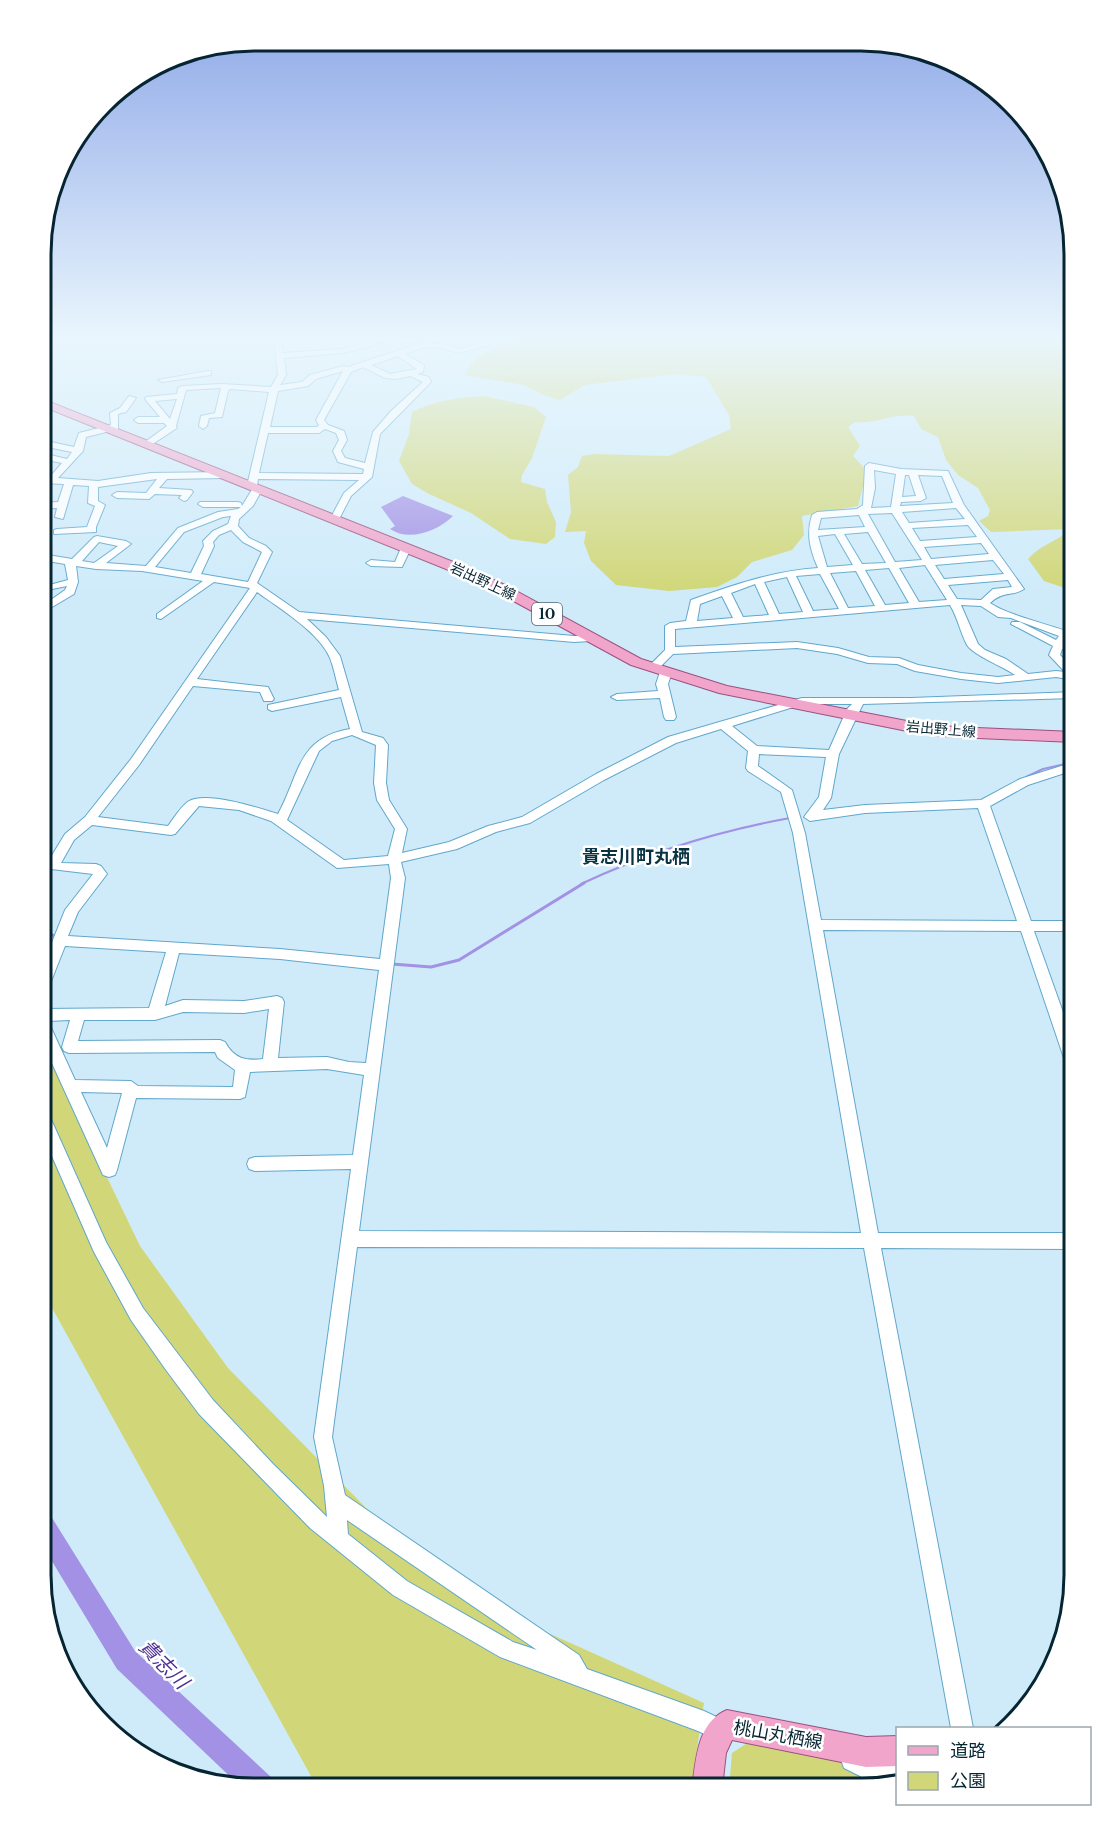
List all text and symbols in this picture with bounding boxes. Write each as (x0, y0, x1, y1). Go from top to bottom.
street label: 岩出野上線 (447, 558, 519, 604)
road number: 10 (532, 603, 562, 625)
street label: 岩出野上線 (905, 717, 977, 741)
district label: 貴志川町丸栖 (582, 846, 690, 868)
water label: 貴志川 (134, 1634, 195, 1695)
street label: 桃山丸栖線 (732, 1716, 824, 1754)
legend (896, 1727, 1091, 1805)
text: 道路 (950, 1740, 986, 1762)
text: 公園 (950, 1770, 986, 1792)

